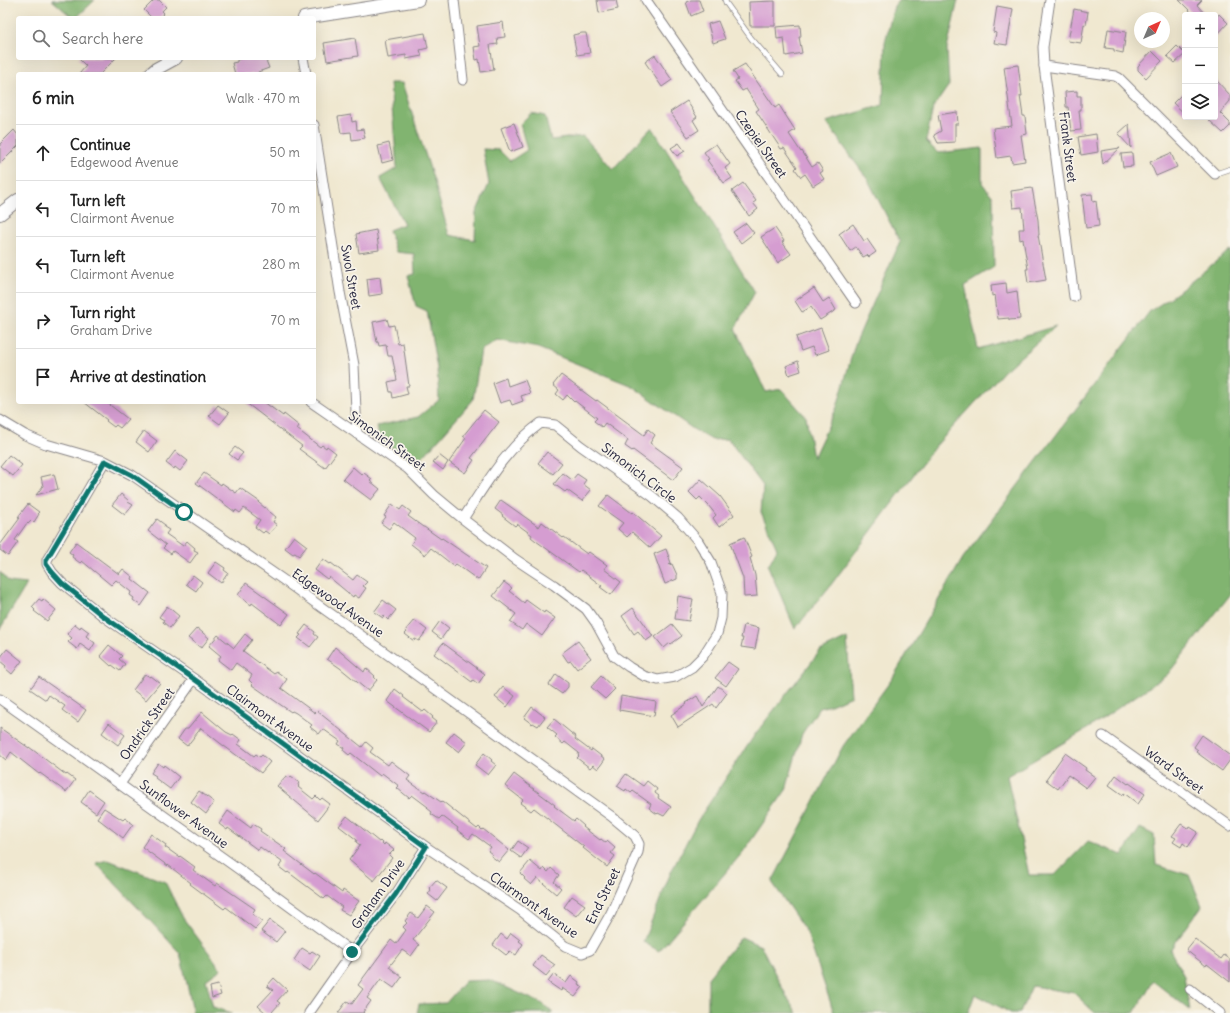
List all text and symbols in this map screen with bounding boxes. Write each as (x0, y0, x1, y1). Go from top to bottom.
north arrow (1134, 12, 1170, 48)
map controls (1182, 12, 1218, 120)
button: + (1182, 12, 1218, 48)
search box (16, 16, 316, 60)
icon: search (30, 27, 52, 49)
text: Search here (62, 29, 143, 48)
button: − (1182, 48, 1218, 84)
button: layers (1182, 84, 1218, 120)
text: 6 min (32, 87, 74, 109)
text: Walk · 470 m (226, 90, 300, 107)
street label: Czepiel Street (731, 107, 791, 182)
street label: Frank Street (1055, 111, 1081, 184)
text: Continue (70, 135, 131, 154)
icon: ahead (32, 142, 54, 164)
text: 50 m (269, 144, 300, 161)
text: Edgewood Avenue (70, 154, 179, 171)
text: Turn left (70, 191, 125, 210)
icon: left (32, 198, 54, 220)
text: 70 m (271, 200, 300, 217)
text: Clairmont Avenue (70, 210, 174, 227)
street label: Swol Street (337, 243, 365, 311)
text: Turn left (70, 247, 125, 266)
icon: left (32, 254, 54, 276)
text: 280 m (262, 256, 300, 273)
text: Clairmont Avenue (70, 266, 174, 283)
text: Turn right (70, 303, 135, 322)
icon: right (32, 310, 54, 332)
text: 70 m (271, 312, 300, 329)
text: Graham Drive (70, 322, 152, 339)
icon: arrive (32, 366, 54, 388)
text: Arrive at destination (70, 367, 206, 386)
street label: Simonich Street (345, 407, 429, 475)
street label: Simonich Circle (598, 439, 680, 507)
route start (175, 503, 193, 521)
street label: Edgewood Avenue (289, 565, 387, 641)
street label: Clairmont Avenue (223, 680, 317, 756)
street label: Ondrick Street (116, 684, 179, 763)
street label: Ward Street (1141, 743, 1208, 798)
street label: Sunflower Avenue (136, 776, 232, 852)
street label: Graham Drive (347, 855, 409, 933)
street label: End Street (582, 865, 624, 927)
street label: Clairmont Avenue (486, 868, 582, 942)
route end (343, 943, 361, 961)

